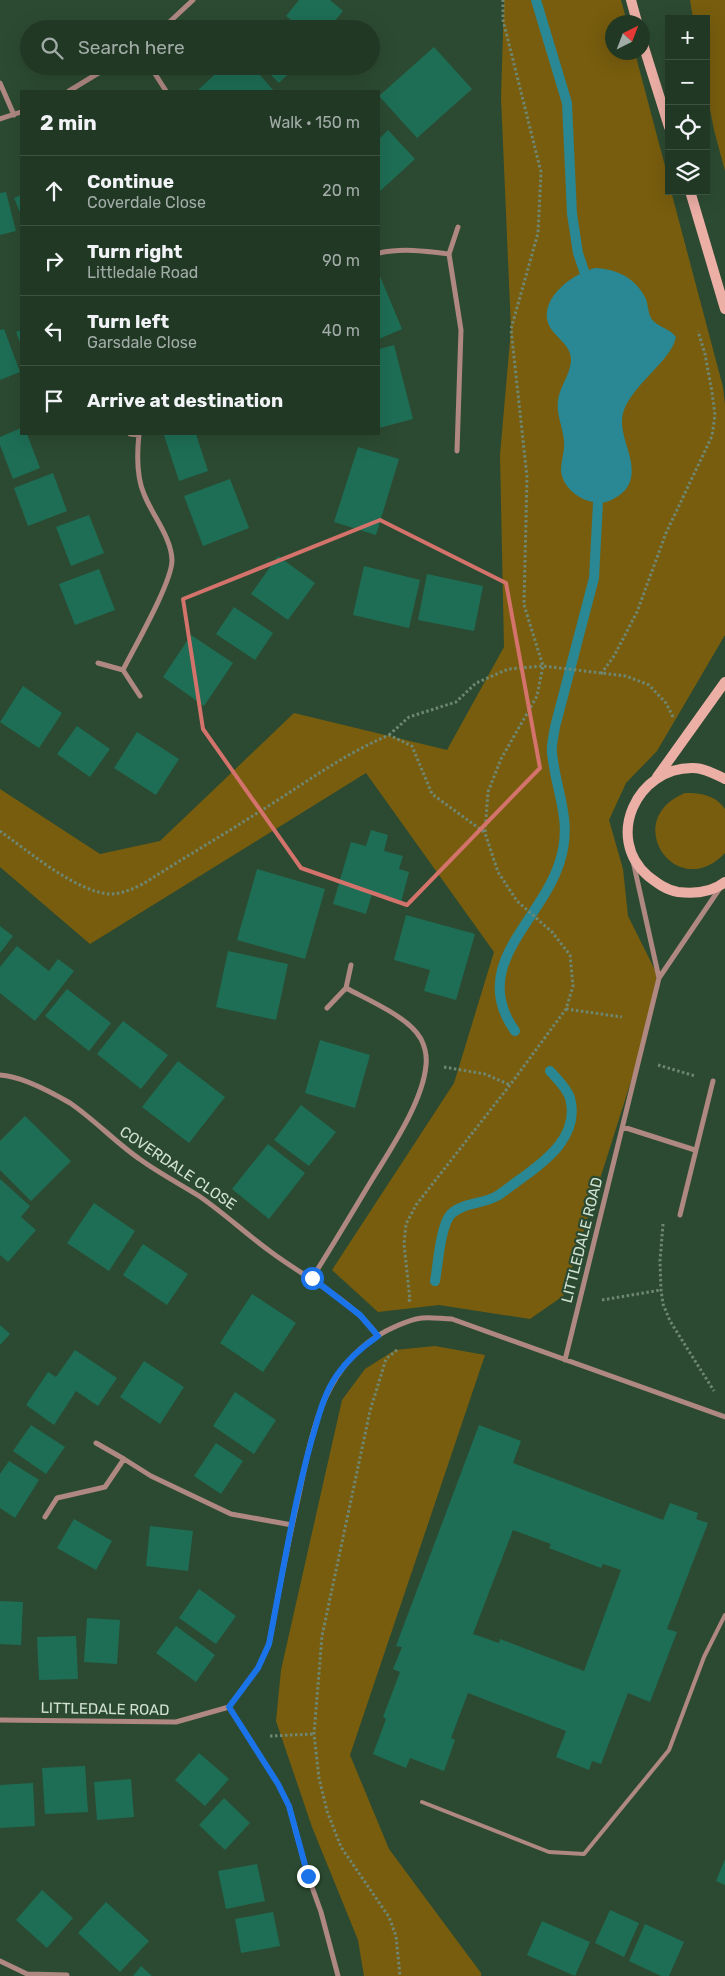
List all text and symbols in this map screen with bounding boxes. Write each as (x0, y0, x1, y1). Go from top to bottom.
north arrow (605, 15, 650, 60)
map controls (665, 15, 710, 195)
button: + (665, 15, 710, 60)
search box (20, 20, 380, 75)
icon: search (38, 34, 66, 62)
text: Search here (78, 36, 185, 59)
button: − (665, 60, 710, 105)
button: locate (665, 105, 710, 150)
text: 2 min (40, 110, 97, 135)
text: Walk · 150 m (269, 113, 360, 132)
button: layers (665, 150, 710, 195)
text: Continue (87, 170, 174, 193)
icon: ahead (40, 177, 68, 205)
text: 20 m (322, 181, 360, 200)
text: Coverdale Close (87, 193, 206, 212)
text: Turn right (87, 240, 182, 263)
icon: right (40, 247, 68, 275)
text: 90 m (322, 251, 360, 270)
text: Littledale Road (87, 263, 198, 282)
text: Turn left (87, 310, 169, 333)
icon: left (40, 317, 68, 345)
text: 40 m (322, 321, 360, 340)
text: Garsdale Close (87, 333, 197, 352)
icon: arrive (40, 387, 68, 415)
text: Arrive at destination (87, 389, 283, 412)
street label: COVERDALE CLOSE (116, 1122, 240, 1214)
street label: LITTLEDALE ROAD (558, 1175, 606, 1305)
route start (301, 1267, 324, 1290)
street label: LITTLEDALE ROAD (40, 1699, 170, 1719)
route end (297, 1865, 320, 1888)

